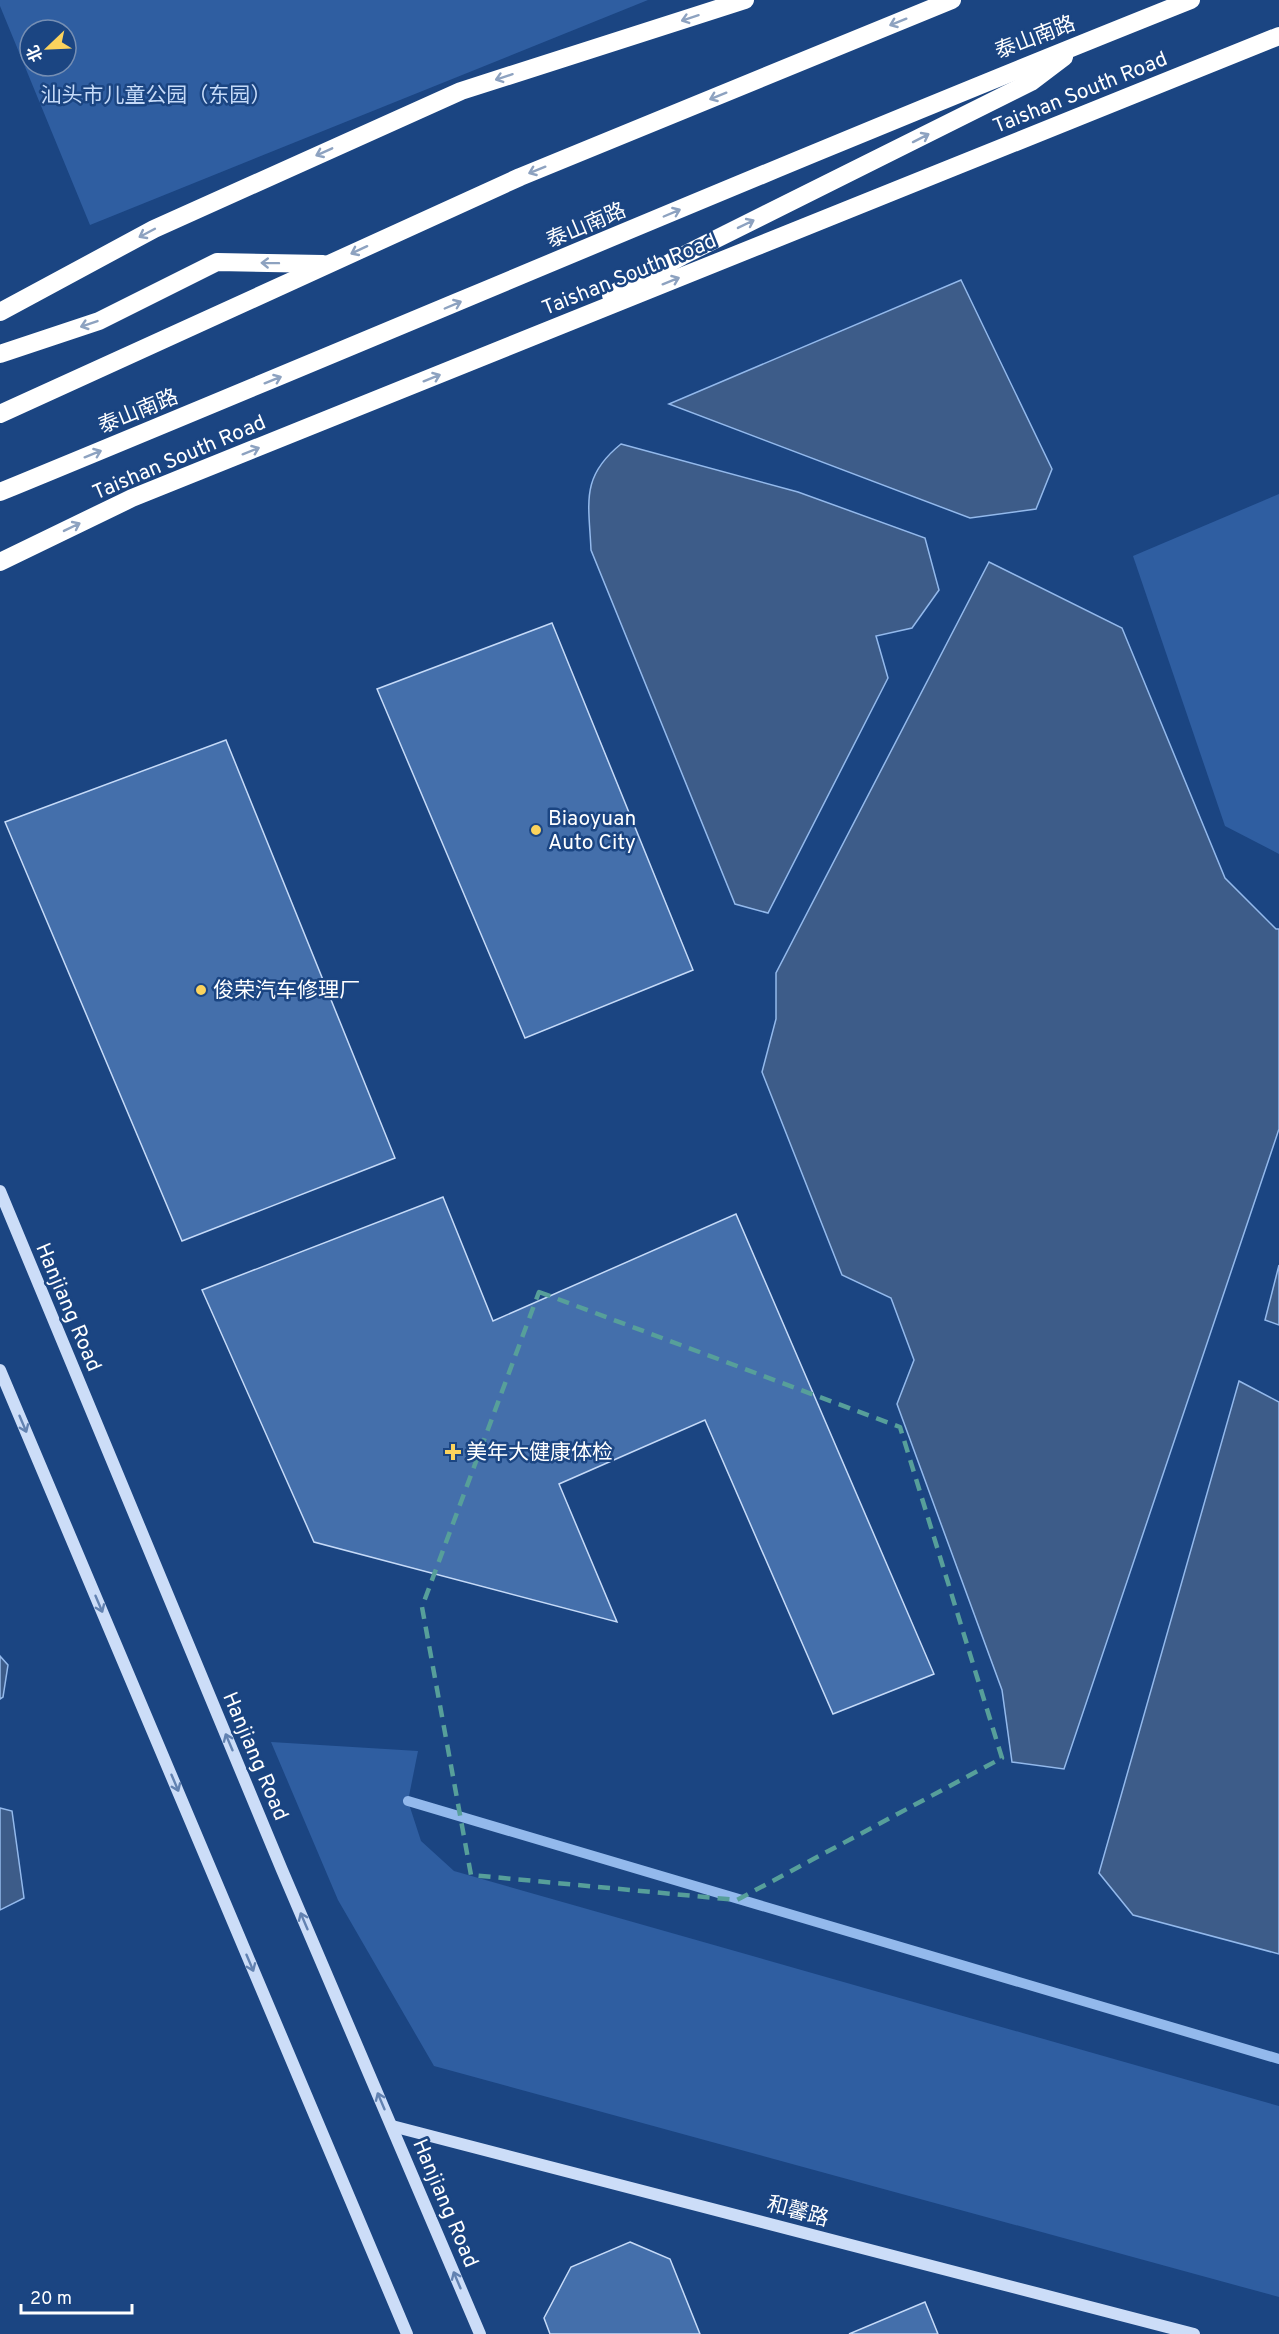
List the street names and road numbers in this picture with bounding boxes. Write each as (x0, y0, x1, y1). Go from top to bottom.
street label: 泰山南路 (991, 11, 1080, 66)
street label: Taishan South Road (989, 46, 1172, 141)
street label: 泰山南路 (543, 198, 631, 255)
street label: Taishan South Road (538, 228, 721, 323)
street label: 泰山南路 (95, 384, 183, 441)
street label: Taishan South Road (89, 410, 270, 507)
street label: Hanjiang Road (28, 1239, 107, 1376)
street label: Hanjiang Road (215, 1688, 294, 1825)
street label: Hanjiang Road (405, 2135, 484, 2272)
street label: 和馨路 (764, 2191, 832, 2234)

